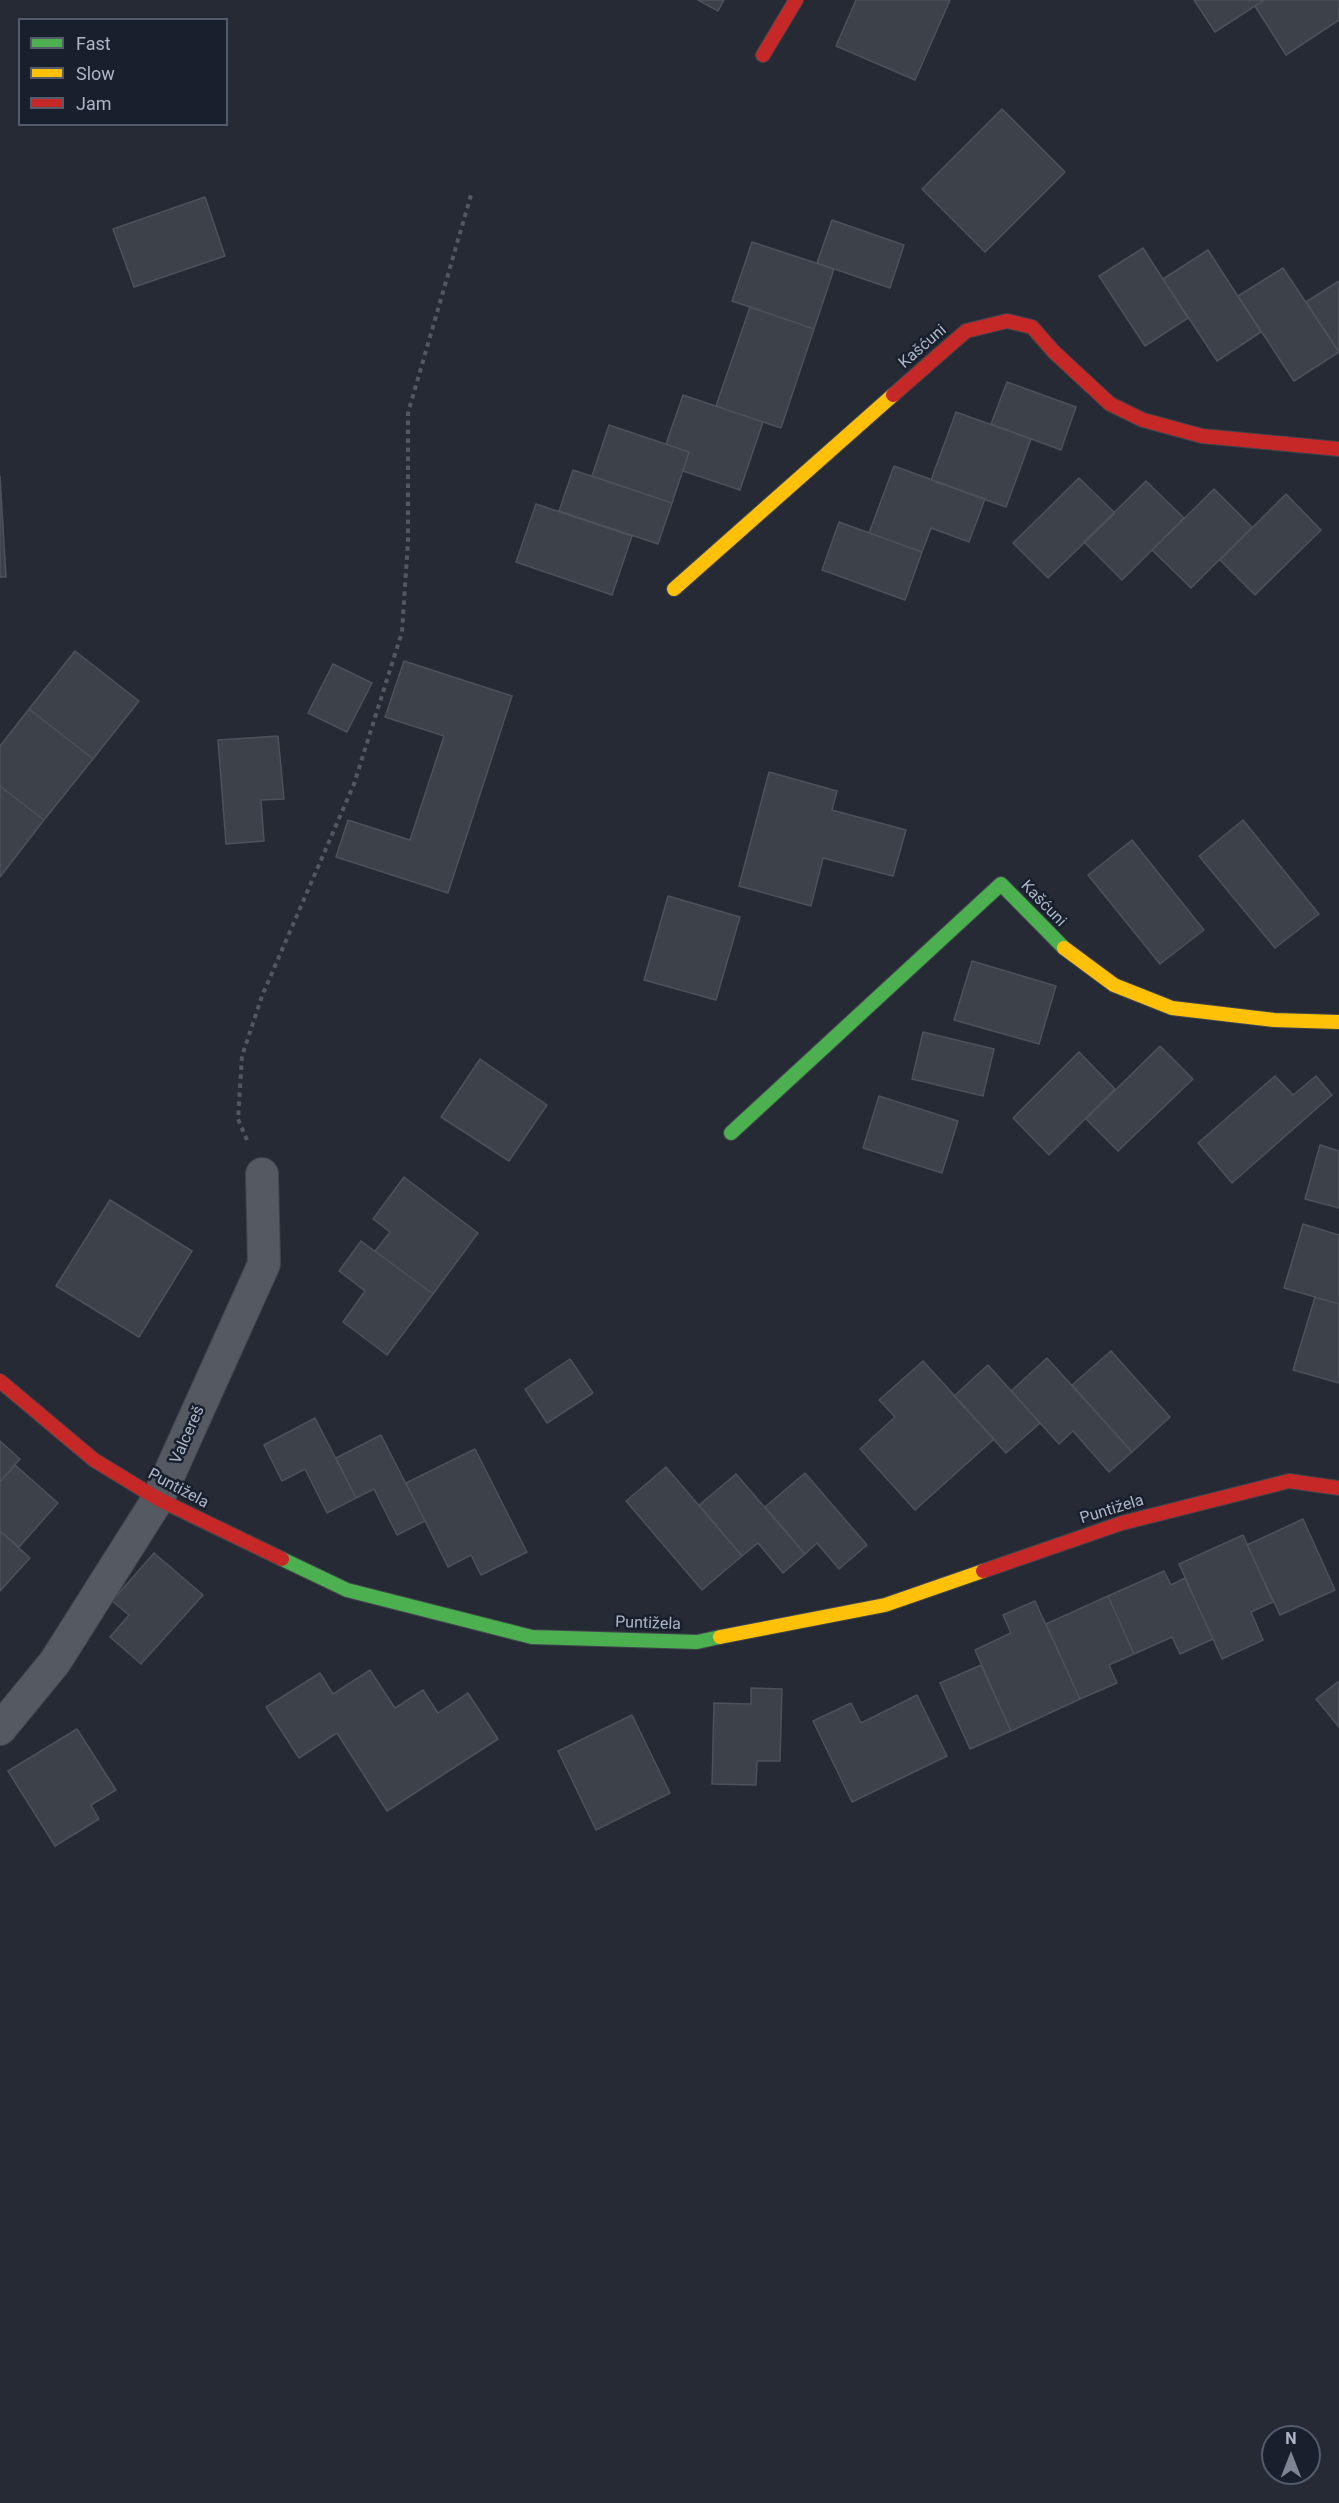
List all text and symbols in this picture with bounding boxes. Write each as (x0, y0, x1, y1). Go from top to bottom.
legend (18, 18, 228, 126)
text: Fast (76, 33, 111, 54)
text: Slow (76, 63, 115, 84)
text: Jam (76, 93, 112, 114)
street label: Kašćuni (895, 321, 951, 373)
street label: Kašćuni (1016, 877, 1070, 931)
street label: Valcereš (167, 1403, 209, 1467)
street label: Puntižela (144, 1465, 212, 1513)
street label: Puntižela (1078, 1491, 1146, 1529)
street label: Puntižela (615, 1613, 681, 1635)
north arrow (1261, 2425, 1321, 2485)
text: N (1285, 2429, 1297, 2448)

